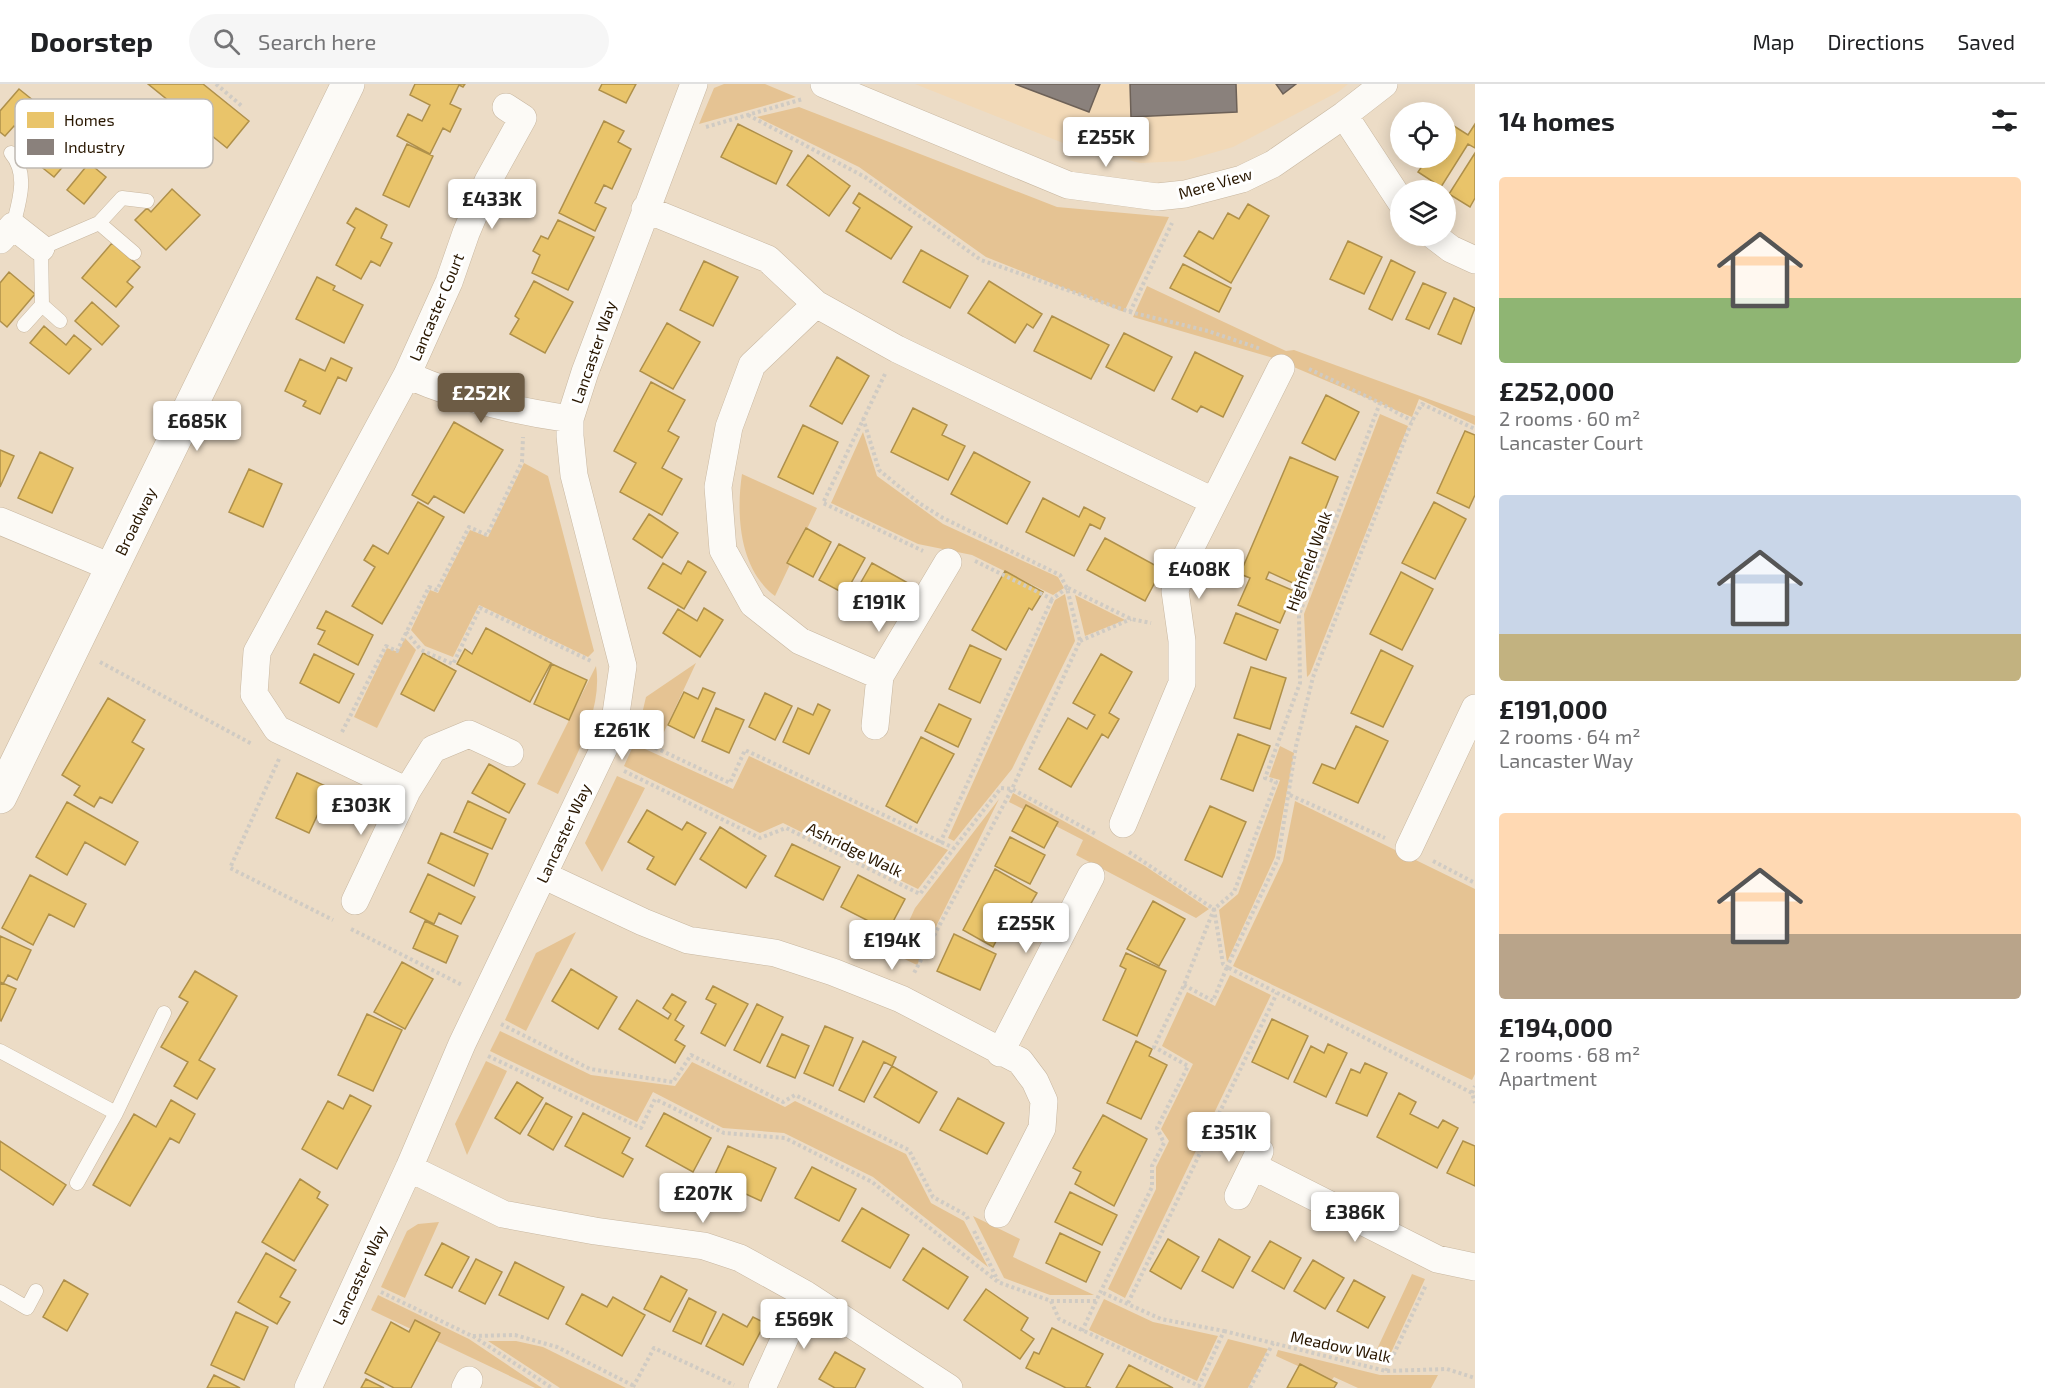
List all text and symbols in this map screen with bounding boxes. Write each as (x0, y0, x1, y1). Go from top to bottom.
search box (189, 14, 609, 68)
text: Doorstep (30, 24, 153, 58)
icon: search (210, 25, 243, 58)
text: Search here (258, 28, 376, 54)
text: Map (1752, 29, 1795, 54)
text: Directions (1828, 29, 1924, 54)
text: Saved (1957, 29, 2015, 54)
legend (15, 99, 213, 168)
map controls (1390, 102, 1456, 246)
button: locate (1390, 102, 1456, 168)
icon: filters (1988, 104, 2021, 137)
text: 14 homes (1499, 105, 1615, 136)
text: Homes (64, 110, 115, 129)
pin: £255K (1064, 117, 1148, 168)
text: £255K (1077, 124, 1135, 148)
text: Industry (64, 137, 125, 156)
street label: Mere View (1176, 163, 1254, 203)
pin: £433K (450, 179, 534, 230)
button: layers (1390, 180, 1456, 246)
text: £433K (462, 186, 522, 210)
icon: home (1706, 216, 1814, 324)
street label: Lancaster Court (405, 250, 467, 364)
street label: Lancaster Way (567, 298, 620, 406)
pin: £252K (439, 373, 523, 424)
text: £252,000 (1499, 375, 1614, 406)
text: £252K (452, 380, 510, 404)
pin: £685K (155, 401, 239, 452)
text: 2 rooms · 60 m² (1499, 406, 1640, 430)
text: £685K (167, 408, 227, 432)
text: Lancaster Court (1499, 430, 1643, 454)
street label: Broadway (110, 483, 160, 558)
street label: Highfield Walk (1281, 508, 1335, 614)
icon: home (1706, 534, 1814, 642)
pin: £408K (1157, 549, 1241, 600)
text: £408K (1168, 556, 1230, 580)
pin: £191K (837, 582, 921, 633)
text: £191K (852, 589, 906, 613)
text: £191,000 (1499, 693, 1608, 724)
pin: £261K (580, 710, 664, 761)
text: £261K (594, 717, 650, 741)
text: 2 rooms · 64 m² (1499, 724, 1641, 748)
text: Lancaster Way (1499, 748, 1633, 772)
street label: Lancaster Way (532, 780, 595, 886)
pin: £303K (319, 785, 403, 836)
text: £303K (331, 792, 391, 816)
street label: Ashridge Walk (804, 818, 906, 880)
icon: home (1706, 852, 1814, 960)
pin: £255K (984, 903, 1068, 954)
text: £255K (997, 910, 1055, 934)
pin: £194K (850, 920, 934, 971)
text: £194K (863, 927, 921, 951)
text: £194,000 (1499, 1011, 1613, 1042)
text: 2 rooms · 68 m² (1499, 1042, 1640, 1066)
text: Apartment (1499, 1066, 1597, 1090)
pin: £351K (1187, 1112, 1271, 1163)
text: £351K (1201, 1119, 1257, 1143)
pin: £207K (661, 1173, 745, 1224)
text: £207K (673, 1180, 733, 1204)
pin: £386K (1313, 1192, 1397, 1243)
text: £386K (1325, 1199, 1385, 1223)
street label: Lancaster Way (328, 1222, 391, 1328)
pin: £569K (762, 1299, 846, 1350)
text: £569K (774, 1306, 834, 1330)
street label: Meadow Walk (1289, 1326, 1393, 1366)

